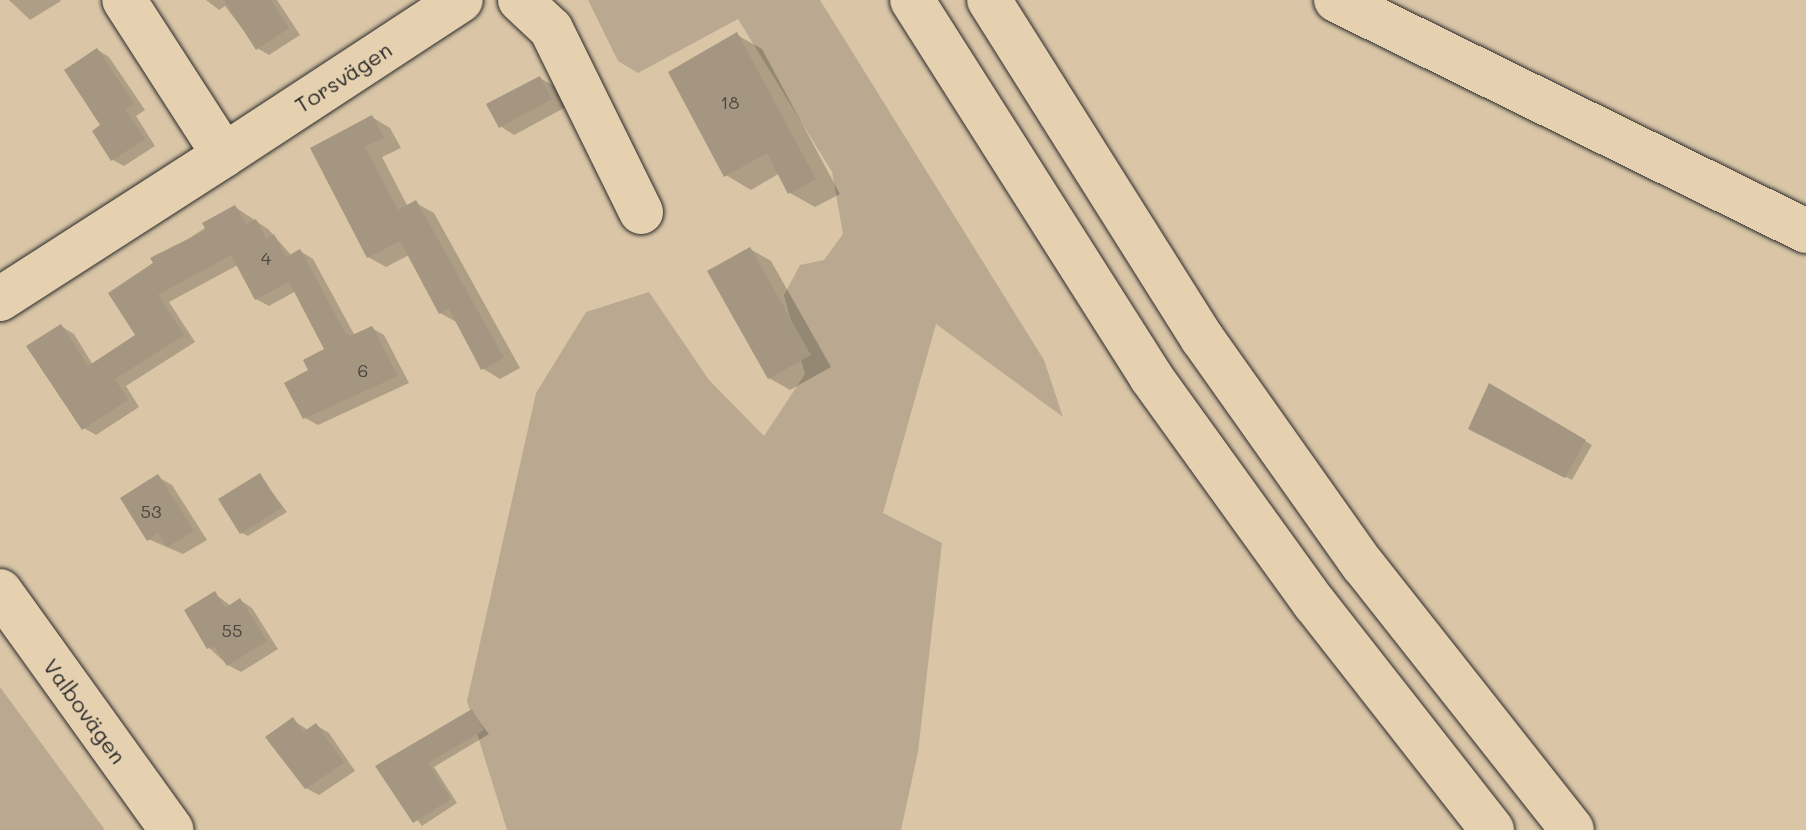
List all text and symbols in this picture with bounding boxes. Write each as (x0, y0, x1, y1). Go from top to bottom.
street label: Torsvägen (290, 36, 396, 118)
house number: 18 (721, 91, 739, 113)
house number: 4 (261, 247, 271, 269)
house number: 6 (358, 359, 368, 381)
house number: 53 (140, 500, 162, 522)
house number: 55 (222, 619, 242, 641)
street label: Valbovägen (38, 653, 132, 769)

